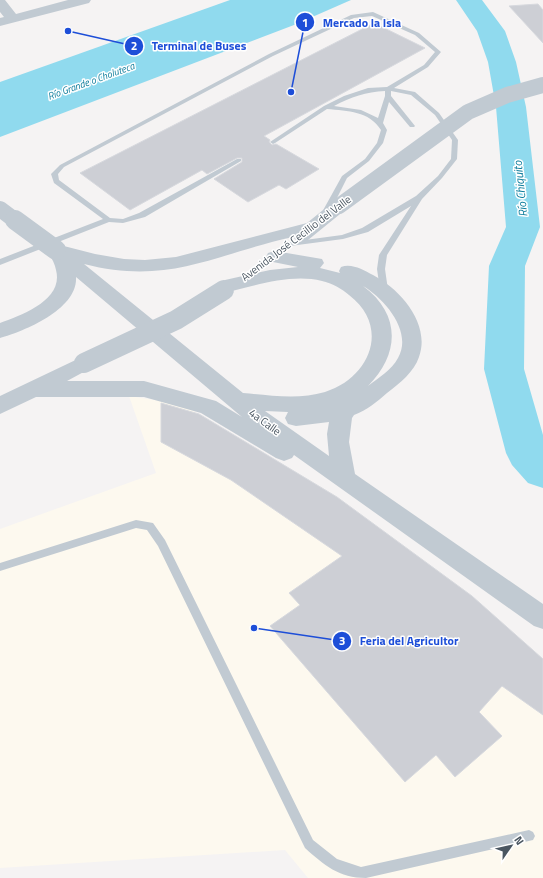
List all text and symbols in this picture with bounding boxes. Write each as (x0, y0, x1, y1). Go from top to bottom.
callout: Mercado la Isla (295, 10, 409, 34)
text: 1 (302, 13, 308, 32)
text: Mercado la Isla (323, 13, 401, 32)
callout: Terminal de Buses (124, 34, 254, 58)
text: 2 (131, 36, 137, 55)
text: Terminal de Buses (152, 36, 247, 55)
water label: Río Grande o Choluteca (45, 58, 137, 104)
water label: Río Chiquito (507, 159, 532, 218)
street label: Avenida José Cecillio del Valle (238, 191, 355, 285)
street label: 4a Calle (246, 405, 285, 439)
callout: Feria del Agricultor (332, 629, 466, 653)
text: 3 (339, 631, 345, 650)
text: Feria del Agricultor (360, 631, 459, 650)
north arrow (491, 826, 531, 866)
text: N (511, 833, 528, 848)

